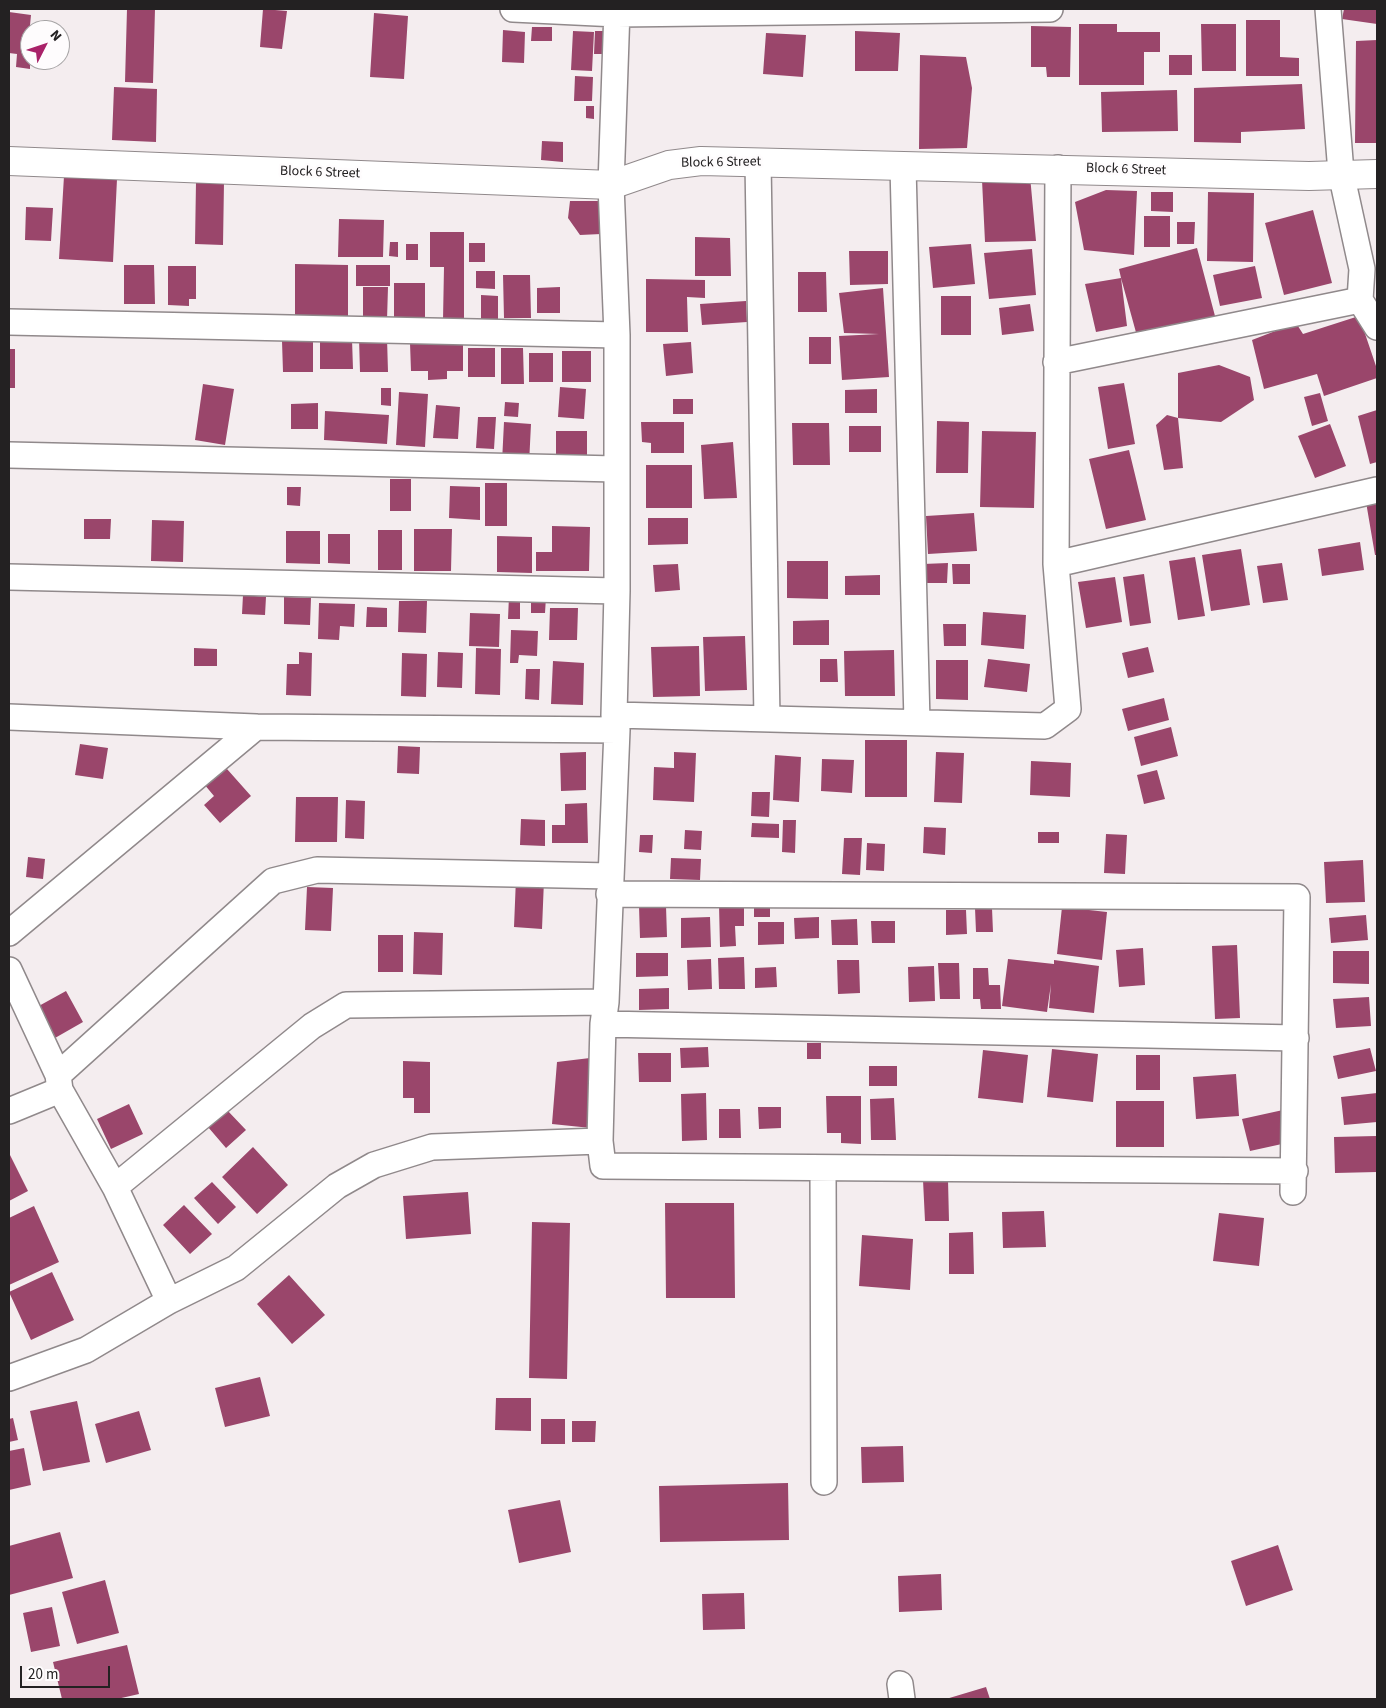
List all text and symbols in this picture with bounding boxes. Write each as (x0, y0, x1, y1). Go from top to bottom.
north arrow (20, 20, 70, 70)
text: N (45, 26, 66, 46)
street label: Block 6 Street (681, 154, 761, 172)
street label: Block 6 Street (1086, 160, 1166, 180)
street label: Block 6 Street (280, 163, 360, 183)
scale bar (22, 1656, 112, 1688)
text: 20 m (28, 1664, 58, 1685)

